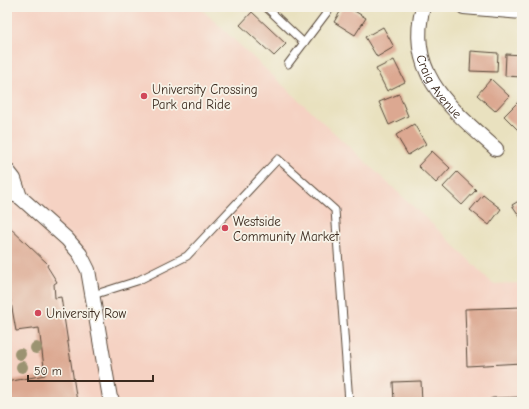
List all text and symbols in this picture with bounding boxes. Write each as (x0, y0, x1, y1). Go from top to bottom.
street label: Craig Avenue (413, 53, 465, 122)
place label: University Crossing Park and Ride (152, 82, 258, 112)
marker: University Crossing Park and Ride (139, 91, 149, 101)
place label: Westside Community Market (233, 214, 340, 244)
marker: Westside Community Market (220, 223, 230, 233)
place label: University Row (46, 306, 127, 321)
marker: University Row (33, 308, 43, 318)
scale bar (28, 357, 153, 383)
text: 50 m (34, 364, 62, 378)

